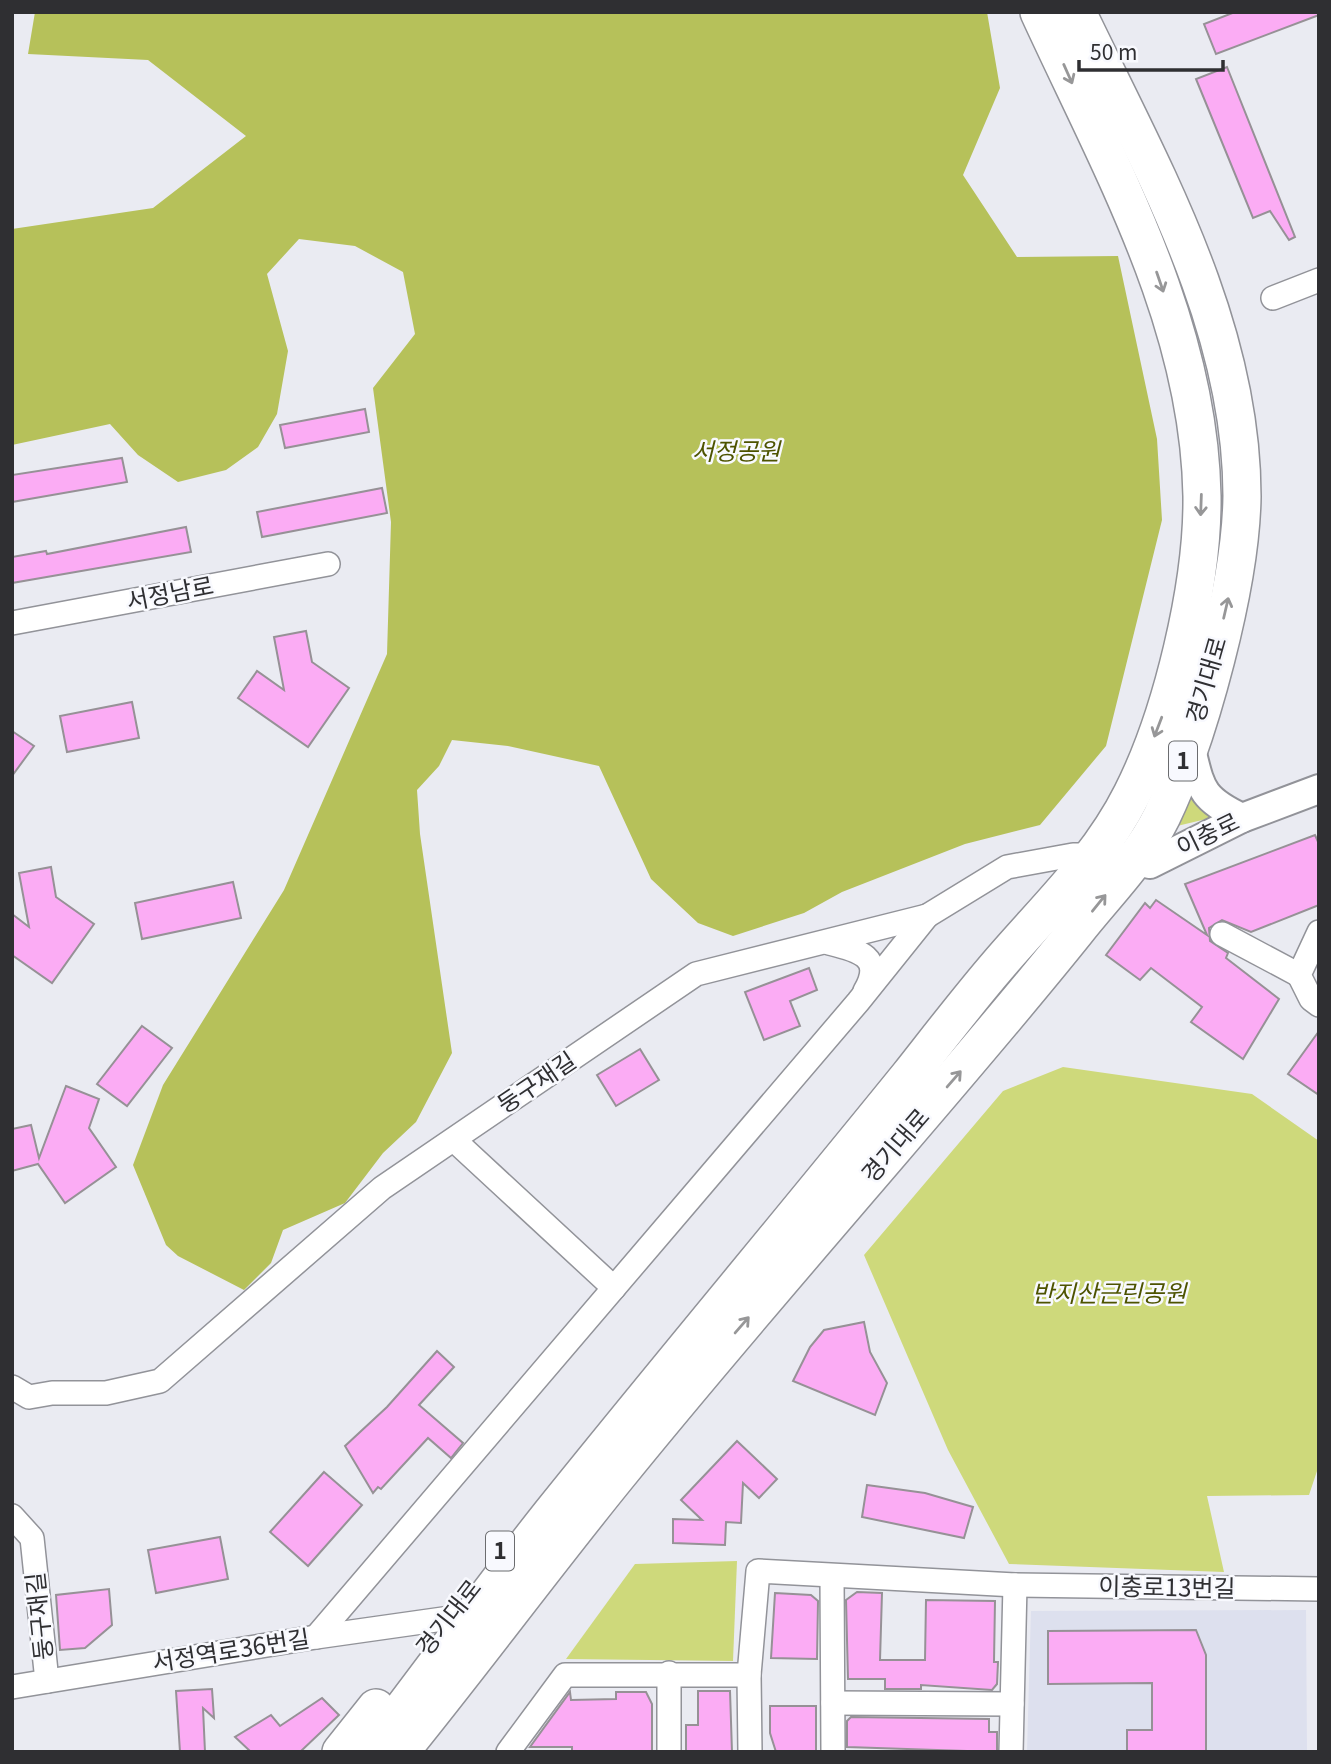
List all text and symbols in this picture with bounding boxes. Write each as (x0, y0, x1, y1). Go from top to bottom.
scale bar (1079, 28, 1222, 72)
text: 50 m (1090, 36, 1137, 66)
one-way arrow (1062, 64, 1075, 85)
one-way arrow (1154, 271, 1167, 293)
park label: 서정공원 (692, 432, 782, 467)
one-way arrow (1195, 493, 1208, 516)
street label: 서정남로 (123, 566, 216, 617)
one-way arrow (1220, 597, 1233, 620)
street label: 경기대로 (1176, 632, 1234, 727)
one-way arrow (1150, 715, 1163, 737)
road number: 1 (1169, 741, 1197, 780)
street label: 이충로 (1169, 803, 1244, 863)
one-way arrow (1091, 895, 1106, 913)
street label: 둥구재길 (489, 1042, 582, 1120)
one-way arrow (946, 1070, 962, 1088)
street label: 경기대로 (852, 1100, 936, 1189)
park label: 반지산근린공원 (1032, 1274, 1188, 1309)
one-way arrow (734, 1317, 750, 1335)
road number: 1 (486, 1532, 514, 1570)
street label: 이충로13번길 (1098, 1567, 1236, 1604)
street label: 둥구재길 (15, 1571, 60, 1662)
street label: 경기대로 (406, 1571, 488, 1662)
street label: 서정역로36번길 (149, 1619, 312, 1678)

